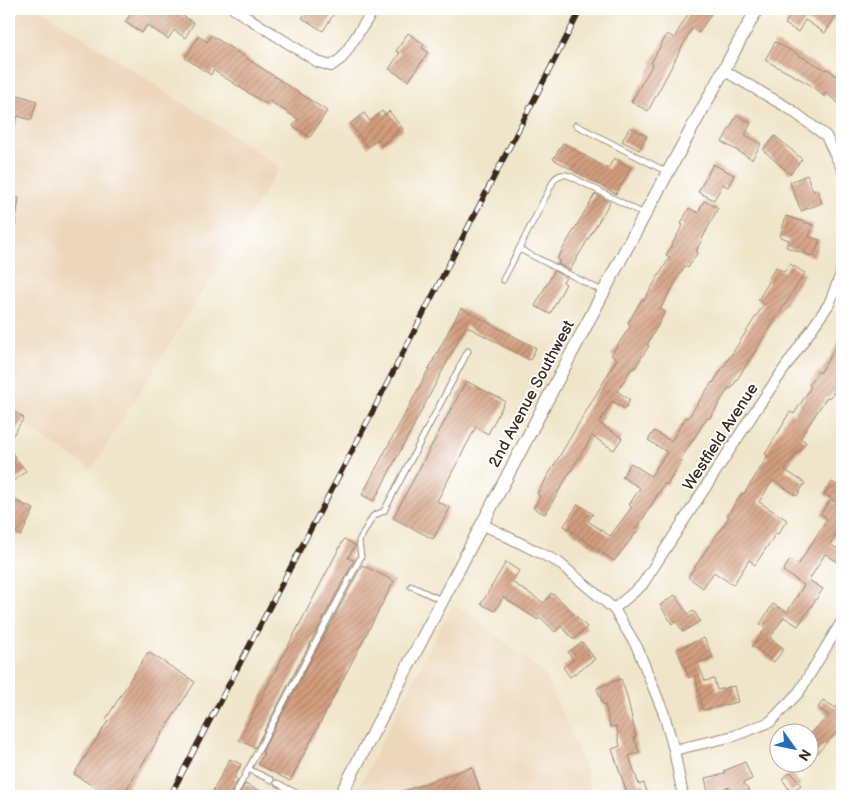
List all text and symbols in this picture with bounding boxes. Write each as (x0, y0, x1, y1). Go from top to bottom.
street label: 2nd Avenue Southwest (485, 317, 579, 471)
street label: Westfield Avenue (679, 379, 763, 494)
north arrow (768, 722, 818, 772)
text: N (794, 746, 814, 764)

